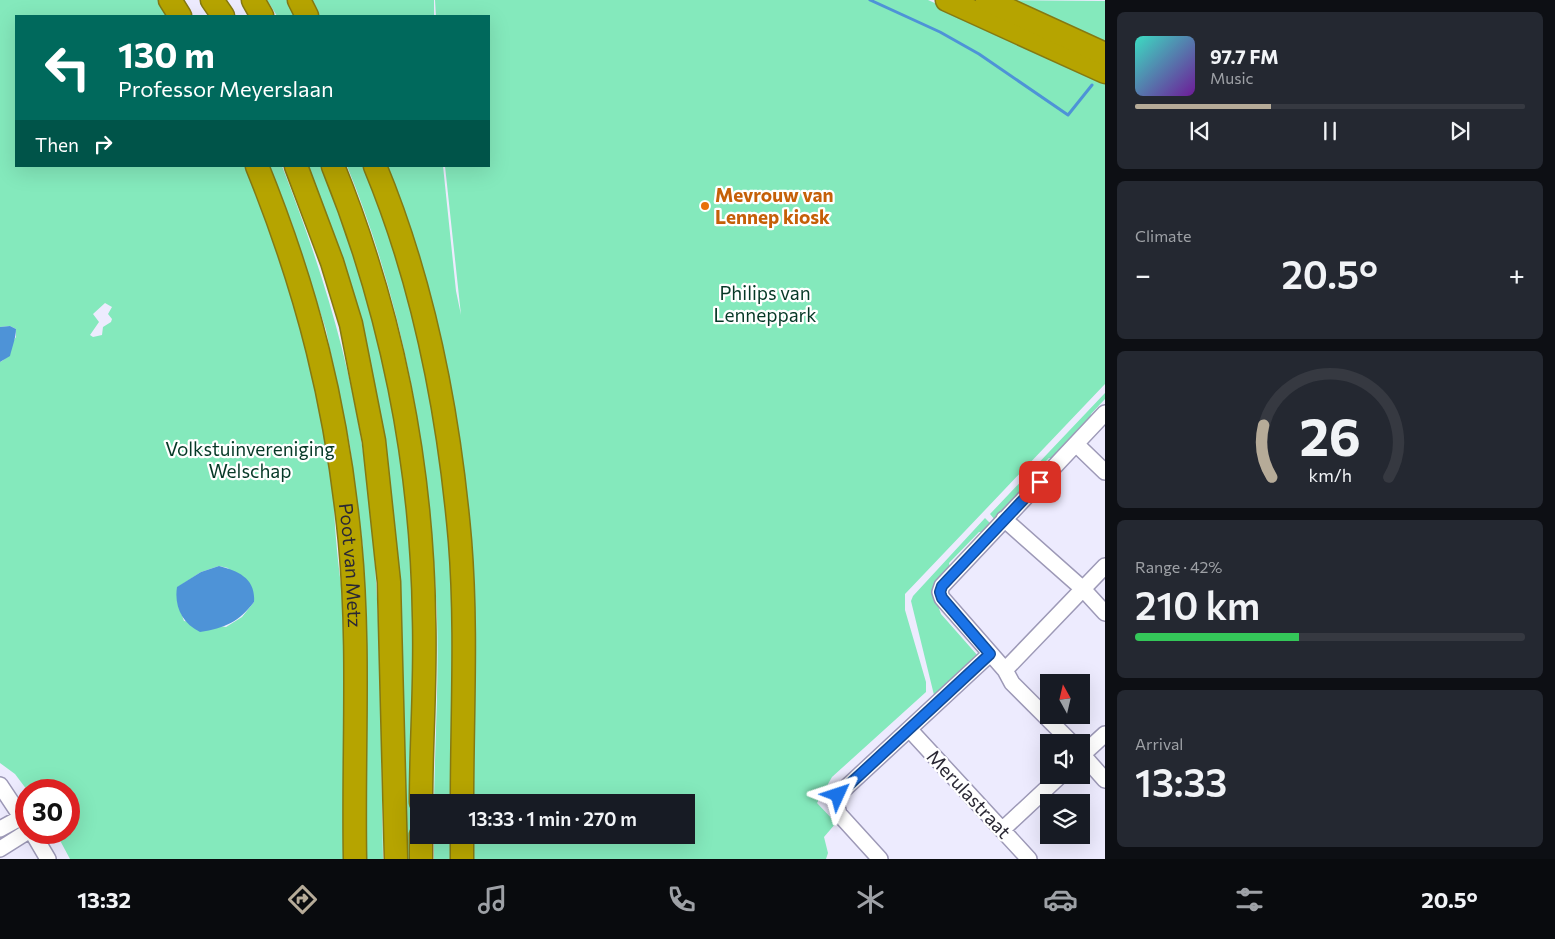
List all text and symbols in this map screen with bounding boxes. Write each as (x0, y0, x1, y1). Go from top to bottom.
text: 130 m (118, 32, 215, 75)
icon: left (35, 35, 100, 100)
text: 97.7 FM (1210, 45, 1279, 68)
text: Music (1210, 68, 1254, 87)
text: Professor Meyerslaan (118, 75, 334, 102)
icon: previous (1186, 117, 1214, 145)
icon: pause (1316, 117, 1344, 145)
icon: next (1446, 117, 1474, 145)
icon: right (89, 130, 117, 158)
text: Then (35, 133, 79, 156)
place label: Mevrouw van Lennep kiosk (715, 183, 834, 228)
marker: Mevrouw van Lennep kiosk (699, 200, 711, 212)
text: Climate (1135, 226, 1191, 245)
text: 20.5° (1282, 250, 1378, 297)
text: − (1135, 257, 1151, 291)
text: + (1509, 257, 1525, 291)
park label: Philips van Lenneppark (714, 281, 817, 326)
text: 26 (1299, 403, 1361, 467)
park label: Volkstuinvereniging Welschap (165, 437, 335, 482)
pin (1019, 461, 1061, 503)
text: km/h (1308, 464, 1352, 486)
icon: arrive (1026, 468, 1054, 496)
street label: Poot van Metz (335, 501, 367, 628)
text: Range · 42% (1135, 557, 1222, 576)
text: 210 km (1135, 581, 1260, 628)
north arrow (1040, 674, 1090, 724)
map controls (1040, 674, 1090, 844)
button: sound (1040, 734, 1090, 784)
text: Arrival (1135, 734, 1183, 753)
street label: Merulastraat (923, 745, 1016, 843)
text: 13:33 (1135, 758, 1227, 805)
position arrow (811, 768, 863, 820)
speed limit sign: 30 (15, 779, 80, 844)
button: layers (1040, 794, 1090, 844)
text: 13:33 · 1 min · 270 m (468, 807, 637, 830)
icon: directions (285, 882, 320, 917)
icon: music (475, 882, 510, 917)
icon: phone (664, 882, 699, 917)
icon: climate (853, 882, 888, 917)
icon: car (1043, 882, 1078, 917)
icon: filters (1232, 882, 1267, 917)
text: 13:32 (77, 886, 131, 913)
text: 20.5° (1421, 886, 1478, 913)

